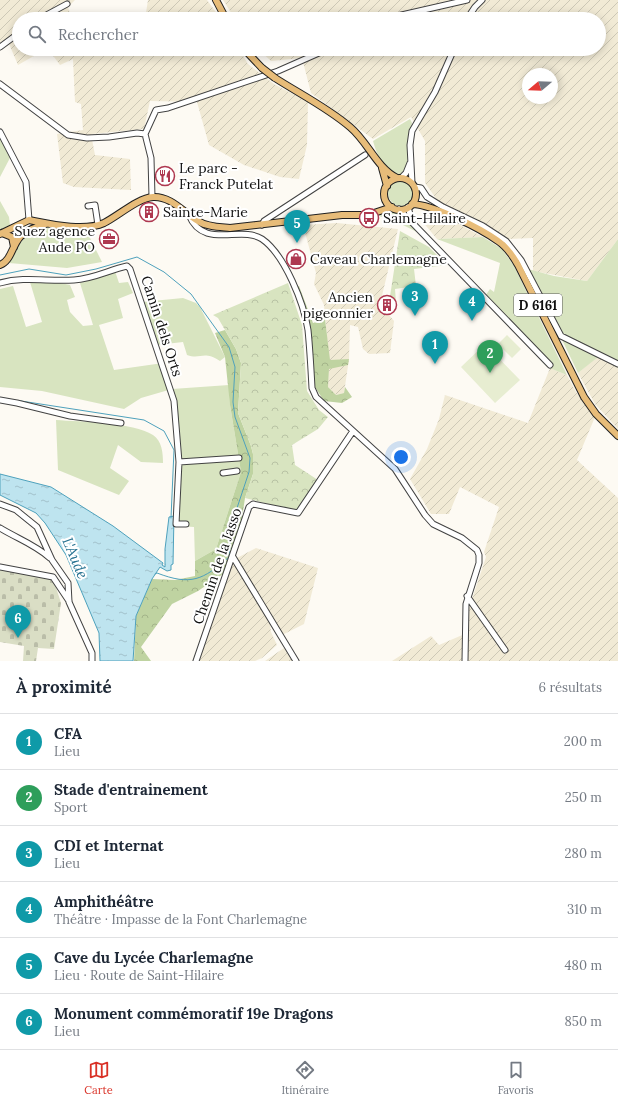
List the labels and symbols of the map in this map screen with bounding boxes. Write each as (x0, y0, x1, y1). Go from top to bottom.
north arrow (522, 68, 558, 104)
place label: Le parc - Franck Putelat (179, 159, 274, 193)
restaurant icon: Le parc - Franck Putelat (154, 165, 176, 187)
building icon: Sainte-Marie (138, 201, 160, 223)
place label: Sainte-Marie (163, 203, 248, 221)
bus stop icon: Saint-Hilaire (358, 207, 380, 229)
place label: Saint-Hilaire (383, 209, 466, 227)
pin: 5 (284, 210, 310, 243)
place label: Suez agence Aude PO (14, 222, 95, 256)
office icon: Suez agence Aude PO (98, 228, 120, 250)
shop icon: Caveau Charlemagne (285, 248, 307, 270)
place label: Caveau Charlemagne (310, 250, 447, 268)
street label: Camin dels Orts (137, 273, 187, 379)
pin: 3 (402, 283, 428, 316)
place label: Ancien pigeonnier (303, 288, 373, 322)
pin: 4 (459, 288, 485, 321)
building icon: Ancien pigeonnier (376, 294, 398, 316)
road number: D 6161 (514, 294, 562, 316)
pin: 1 (422, 331, 448, 364)
pin: 2 (477, 340, 503, 373)
your location (391, 447, 411, 467)
street label: Chemin de la Jasso (189, 505, 245, 627)
water label: L'Aude (58, 534, 93, 581)
pin: 6 (5, 605, 31, 638)

